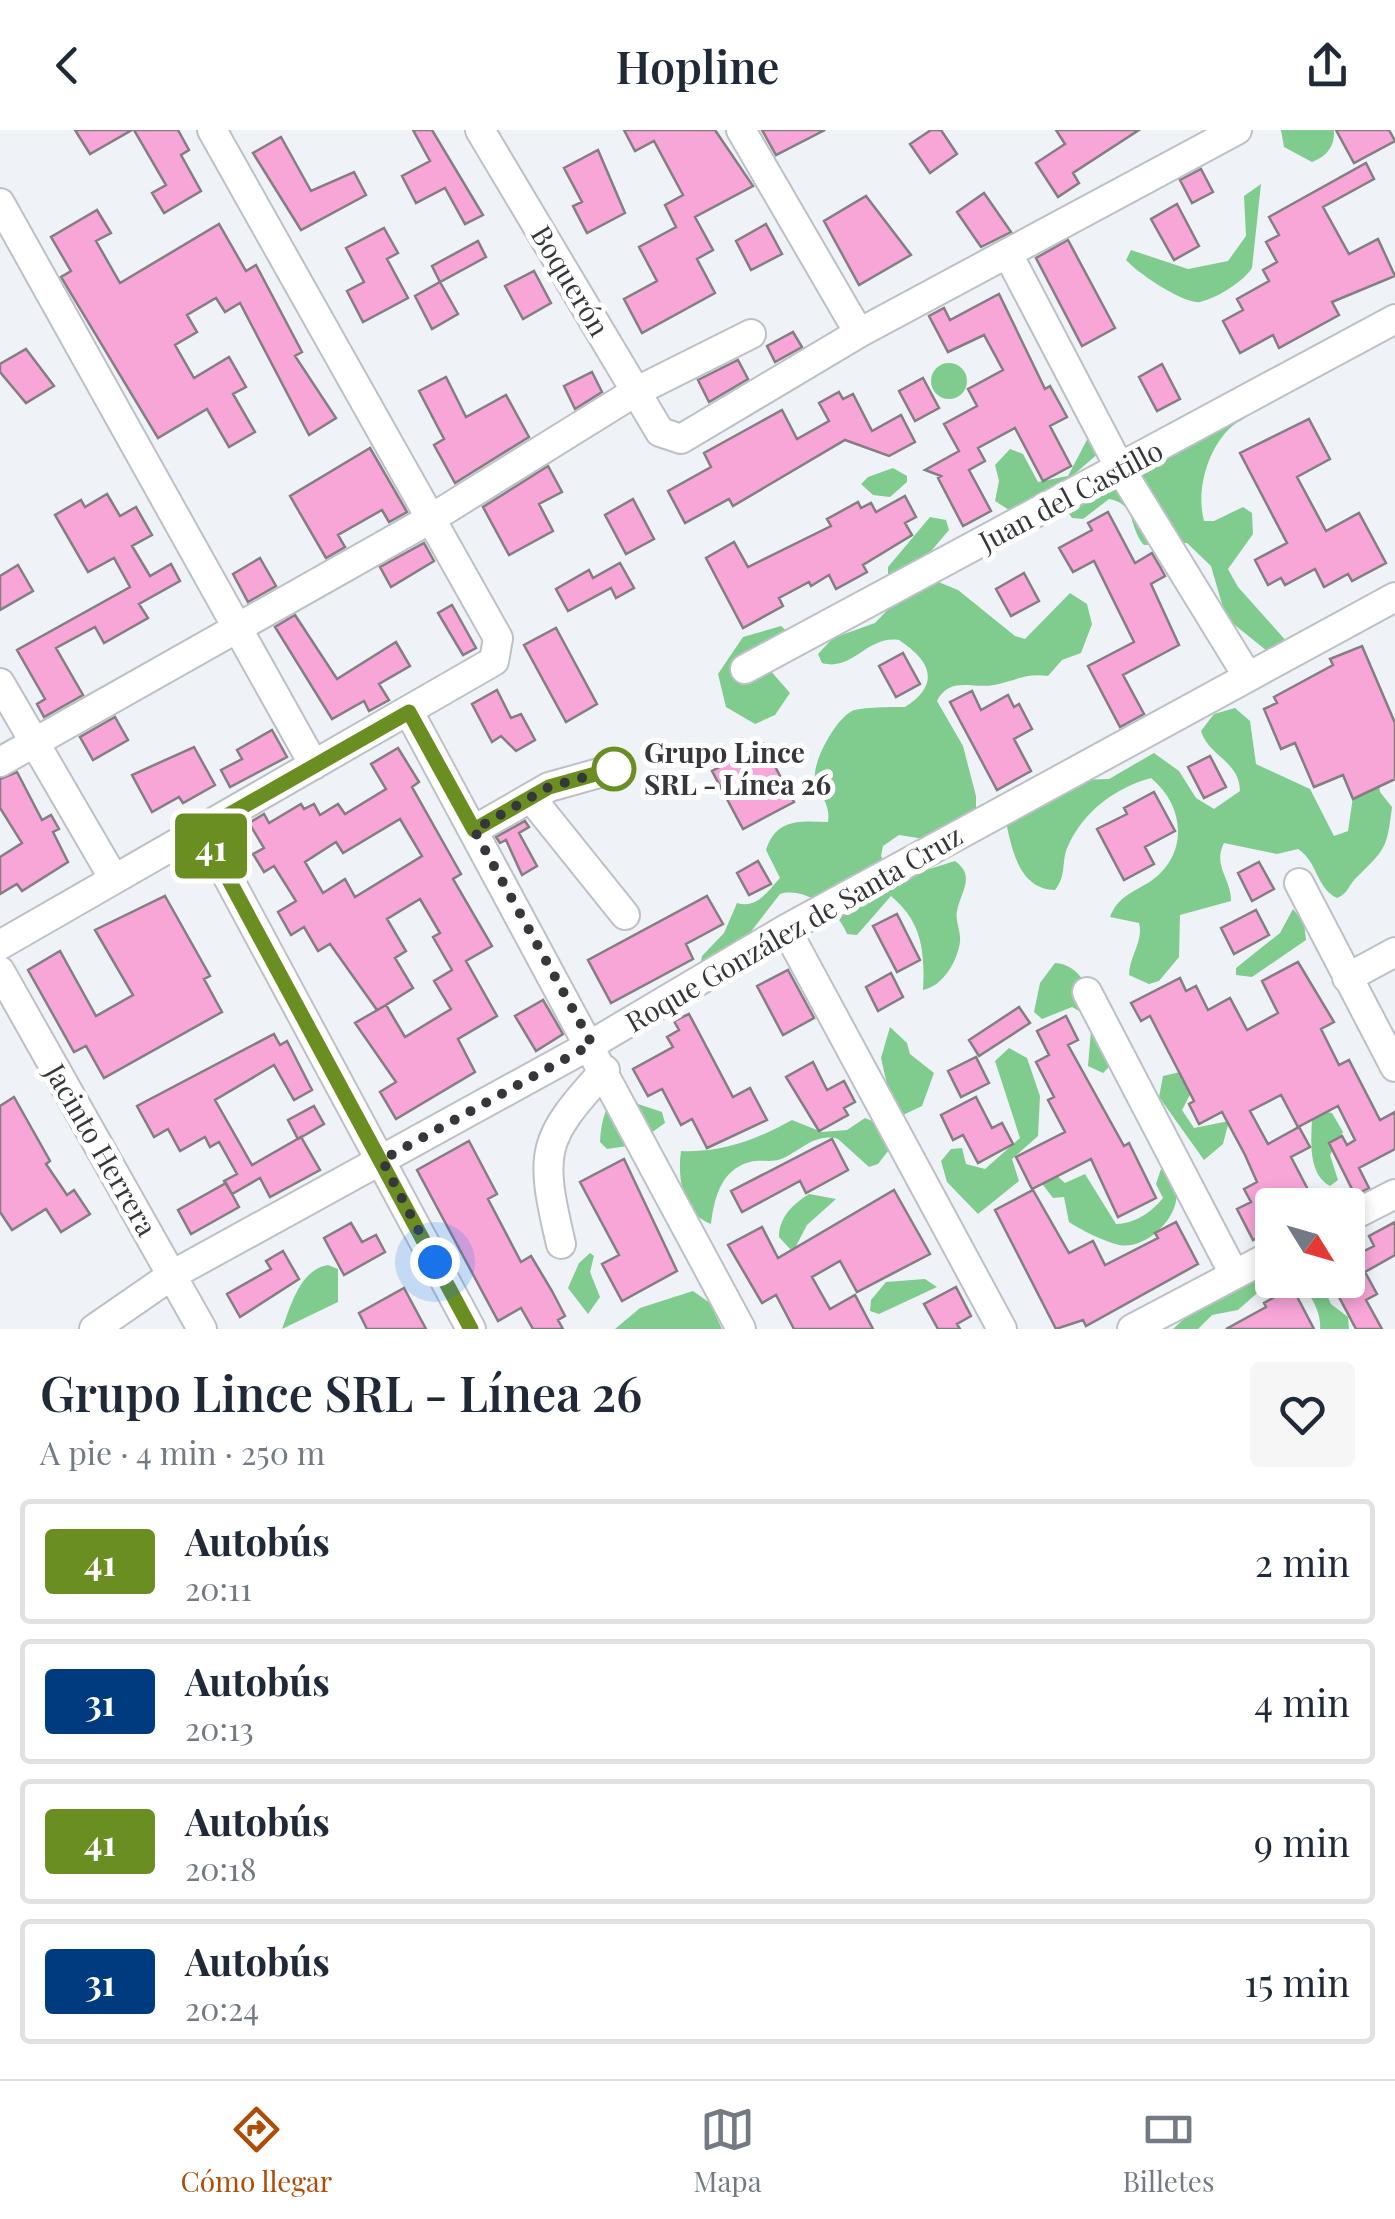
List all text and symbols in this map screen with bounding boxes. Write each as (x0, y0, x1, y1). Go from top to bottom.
text: Hopline (616, 35, 779, 95)
icon: back (40, 38, 95, 93)
icon: share (1300, 38, 1355, 93)
street label: Boquerón (524, 218, 619, 343)
street label: Juan del Castillo (971, 431, 1169, 559)
place label: Grupo Lince SRL - Línea 26 (644, 733, 831, 802)
marker: Grupo Lince SRL - Línea 26 (593, 748, 635, 790)
line badge: 41 (166, 814, 256, 878)
street label: Roque González de Santa Cruz (618, 816, 968, 1039)
text: 41 (195, 823, 227, 870)
street label: Jacinto Herrera (38, 1056, 167, 1242)
north arrow (1255, 1188, 1365, 1298)
map controls (1255, 1188, 1365, 1298)
your location (410, 1237, 460, 1287)
text: Grupo Lince SRL - Línea 26 (40, 1360, 642, 1424)
button: heart (1250, 1362, 1355, 1467)
text: A pie · 4 min · 250 m (40, 1430, 325, 1473)
text: Autobús (185, 1515, 330, 1566)
text: 2 min (1255, 1536, 1350, 1587)
text: 41 (84, 1538, 116, 1585)
text: 20:11 (185, 1566, 252, 1609)
text: Autobús (185, 1655, 330, 1706)
text: 4 min (1254, 1676, 1350, 1727)
text: 31 (85, 1678, 115, 1725)
text: 20:13 (185, 1706, 254, 1749)
text: Autobús (185, 1795, 330, 1846)
text: 9 min (1254, 1816, 1350, 1867)
text: 41 (84, 1818, 116, 1865)
text: 20:18 (185, 1846, 257, 1889)
text: Autobús (185, 1935, 330, 1986)
text: 15 min (1244, 1956, 1350, 2007)
text: 31 (85, 1958, 115, 2005)
text: 20:24 (185, 1986, 259, 2029)
tab: Cómo llegar (180, 2102, 332, 2199)
tab: Mapa (693, 2102, 762, 2199)
tab: Billetes (1123, 2102, 1215, 2199)

